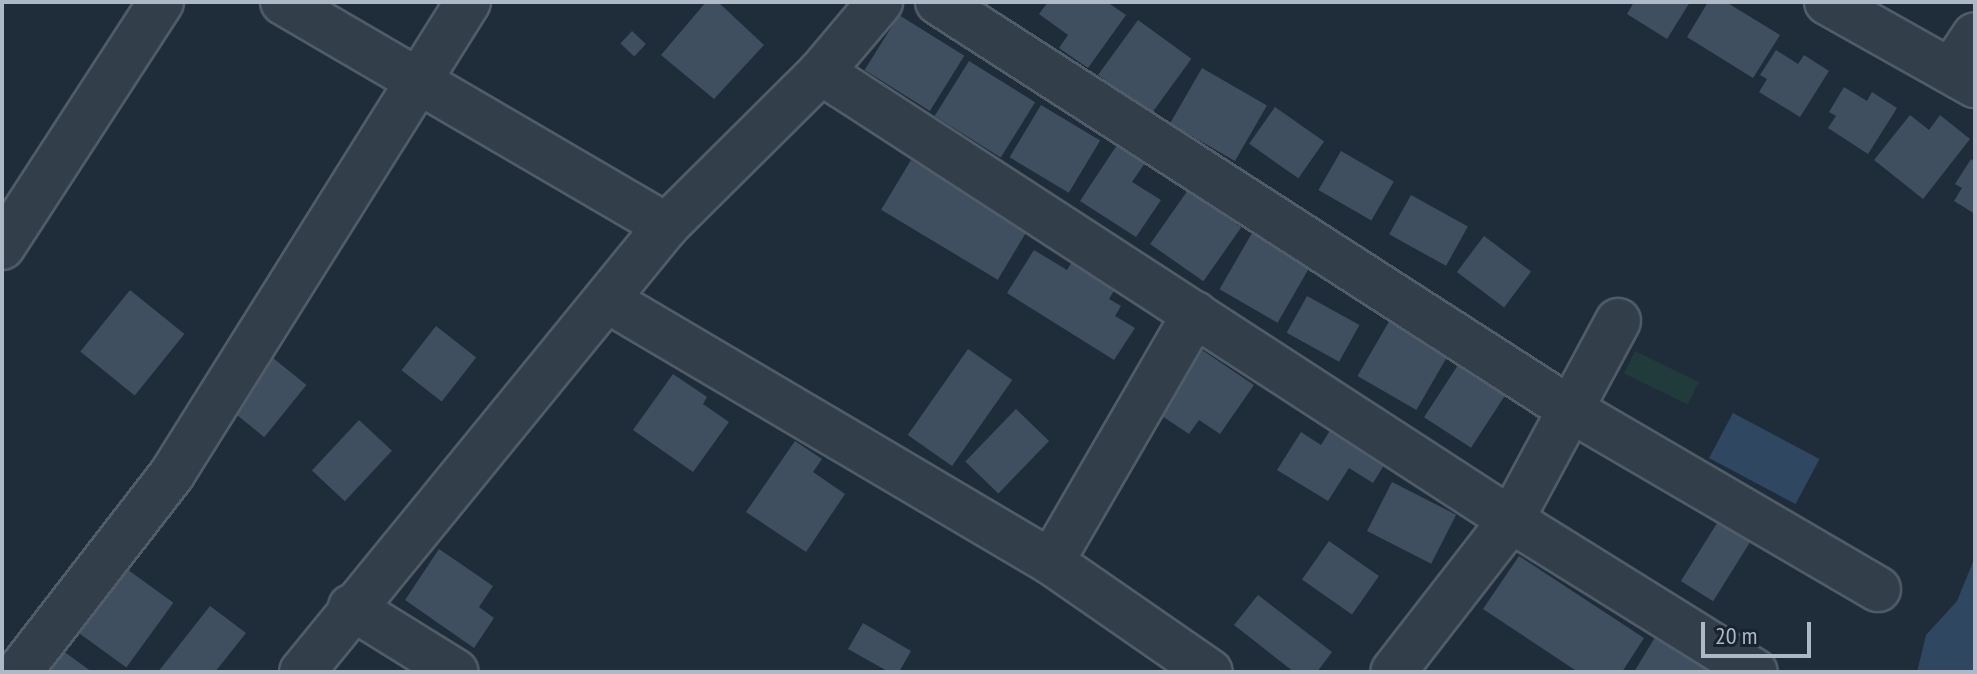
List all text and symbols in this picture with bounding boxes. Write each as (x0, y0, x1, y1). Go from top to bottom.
scale bar (1705, 606, 1815, 656)
text: 20 m (1715, 620, 1757, 651)

